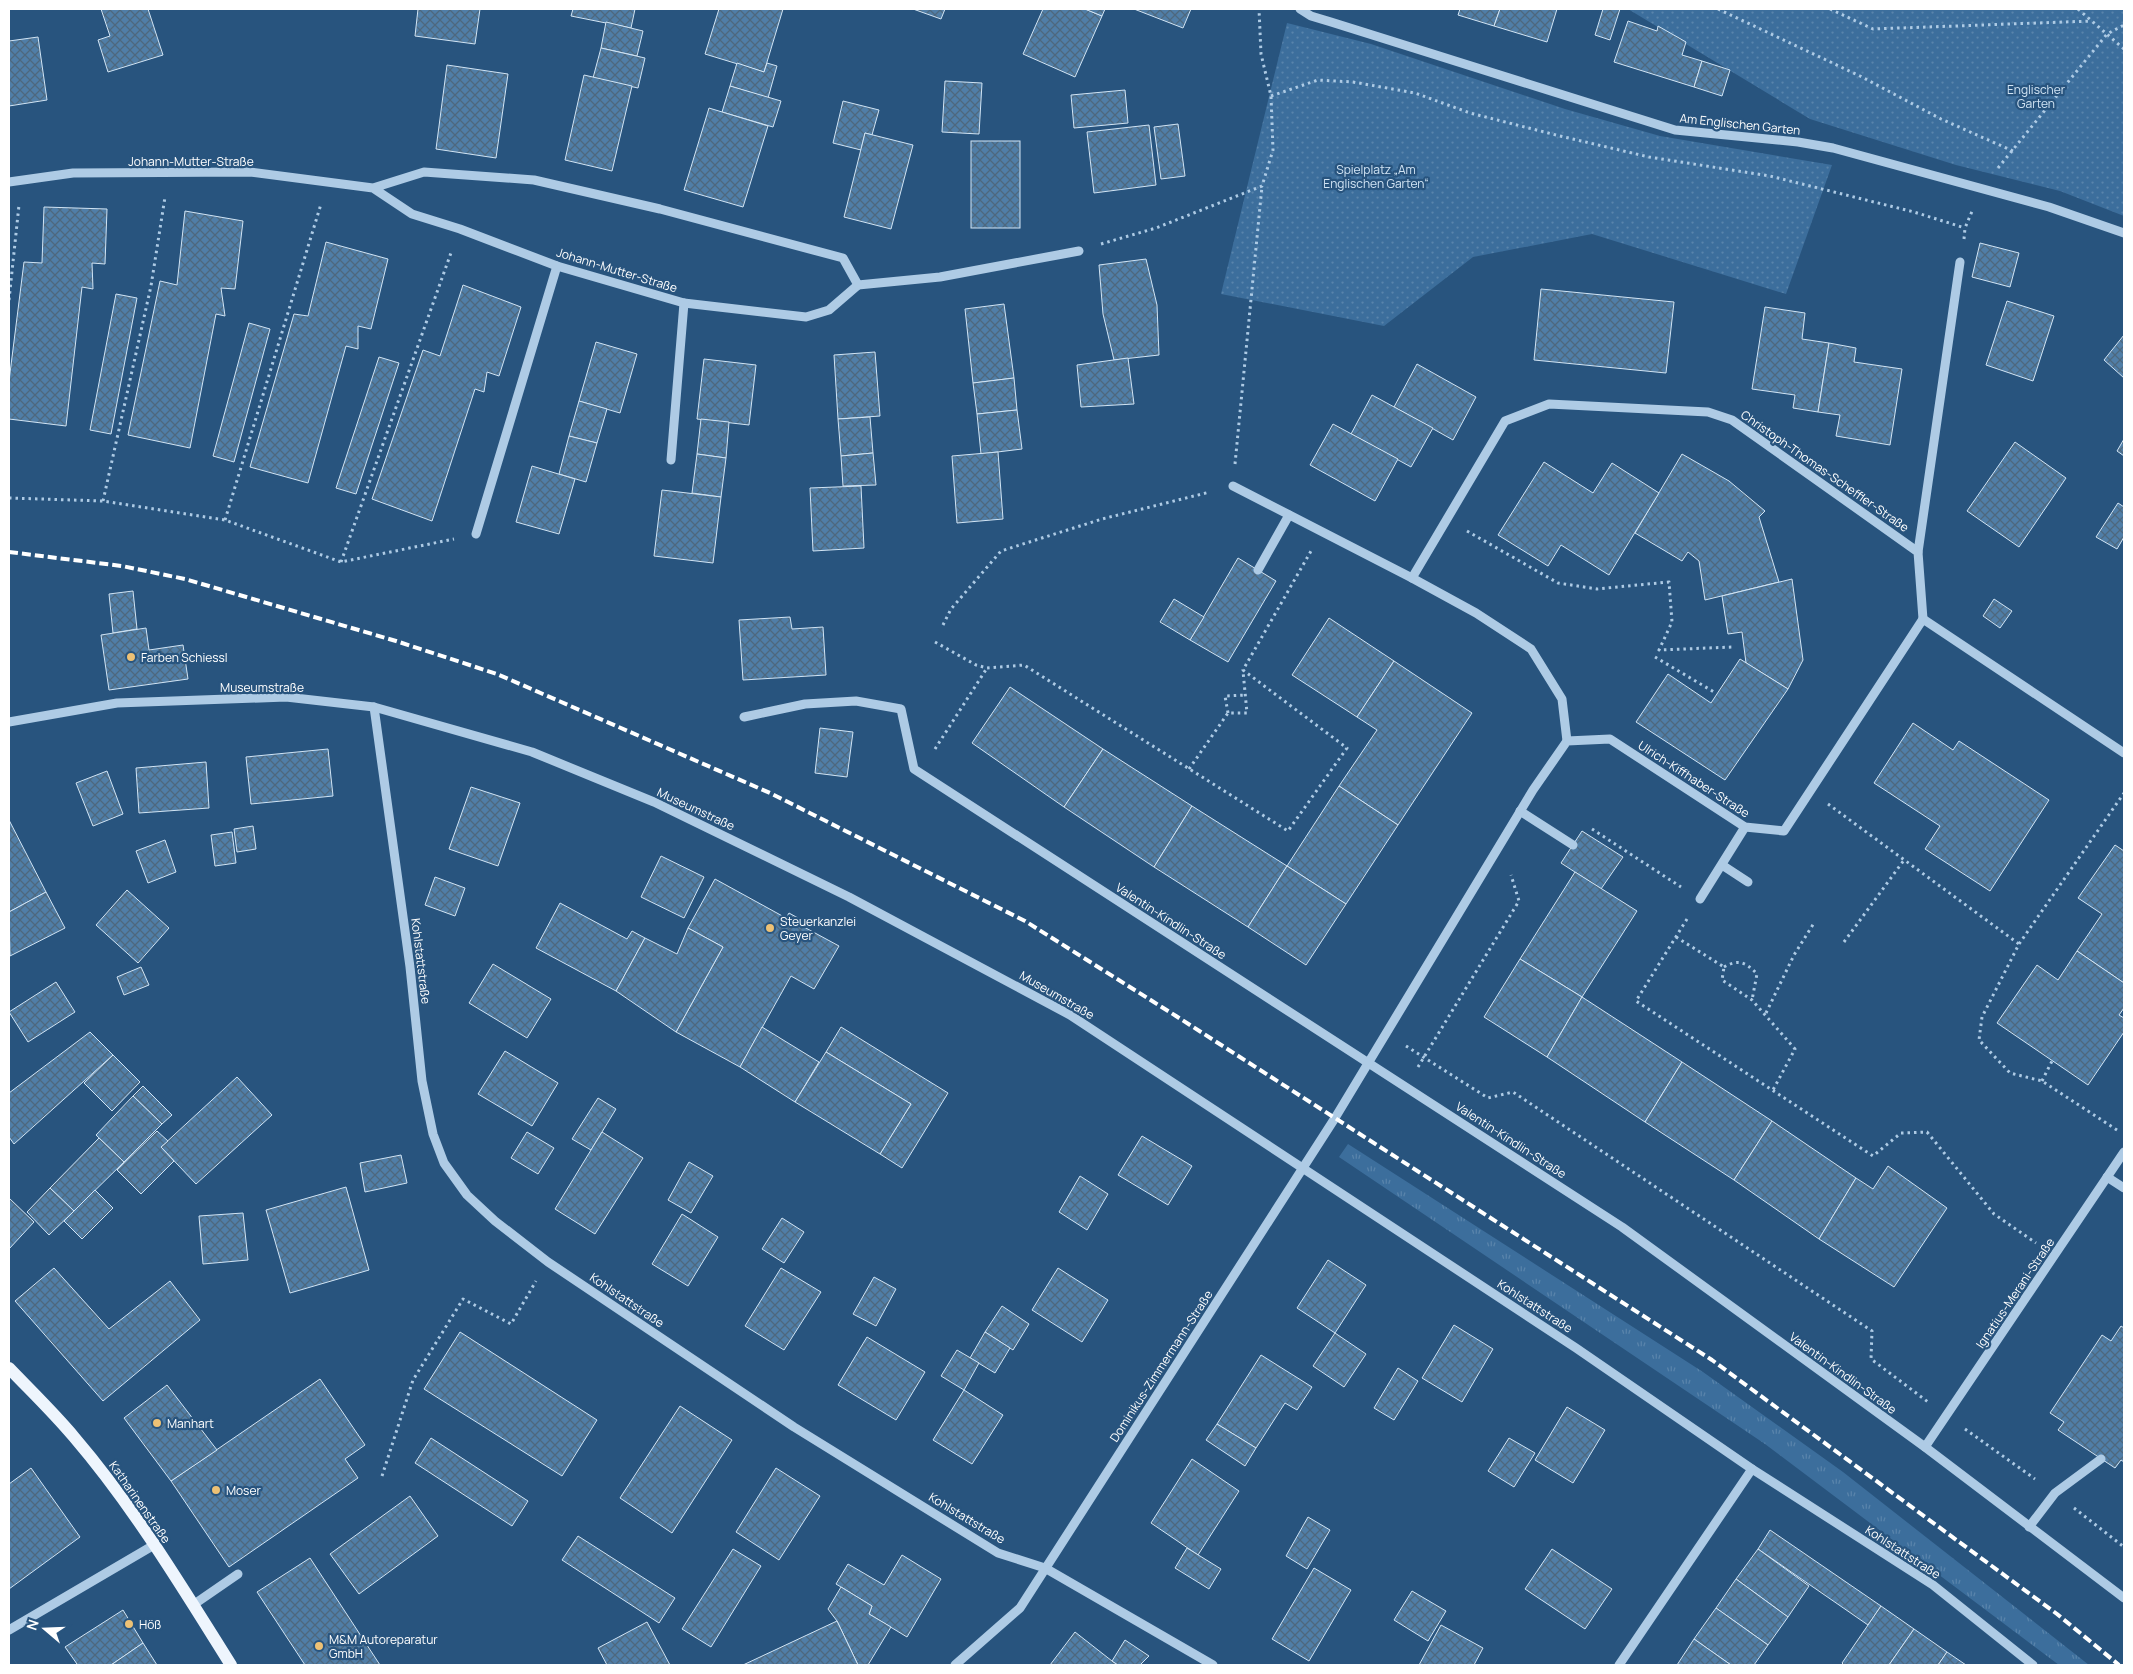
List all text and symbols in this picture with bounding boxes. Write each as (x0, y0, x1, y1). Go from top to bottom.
park label: Englischer Garten (2007, 81, 2066, 112)
street label: Am Englischen Garten (1679, 109, 1801, 139)
street label: Johann-Mutter-Straße (128, 153, 254, 170)
park label: Spielplatz „Am Englischen Garten“ (1323, 161, 1429, 192)
street label: Johann-Mutter-Straße (555, 244, 679, 296)
street label: Christoph-Thomas-Scheffler-Straße (1738, 406, 1912, 536)
place label: Farben Schiessl (141, 649, 228, 666)
marker: Farben Schiessl (125, 651, 137, 663)
street label: Museumstraße (220, 679, 304, 696)
street label: Ulrich-Kiffhaber-Straße (1635, 737, 1753, 821)
street label: Museumstraße (654, 784, 738, 834)
street label: Valentin-Kindlin-Straße (1112, 879, 1230, 963)
place label: Steuerkanzlei Geyer (780, 913, 856, 944)
street label: Kohlstattstraße (407, 917, 435, 1005)
marker: Steuerkanzlei Geyer (764, 922, 776, 934)
street label: Museumstraße (1016, 967, 1098, 1023)
street label: Valentin-Kindlin-Straße (1452, 1098, 1570, 1182)
street label: Ignatius-Merani-Straße (1972, 1234, 2058, 1352)
street label: Kohlstattstraße (586, 1269, 668, 1331)
street label: Kohlstattstraße (1494, 1275, 1576, 1337)
street label: Dominikus-Zimmermann-Straße (1106, 1287, 1216, 1445)
street label: Valentin-Kindlin-Straße (1786, 1328, 1900, 1418)
place label: Manhart (167, 1415, 214, 1432)
marker: Manhart (151, 1417, 163, 1429)
street label: Katharinenstraße (105, 1458, 175, 1546)
place label: Moser (226, 1482, 261, 1499)
marker: Moser (210, 1484, 222, 1496)
street label: Kohlstattstraße (926, 1488, 1008, 1548)
street label: Kohlstattstraße (1862, 1521, 1944, 1583)
north arrow (20, 1604, 70, 1654)
place label: Höß (139, 1616, 162, 1633)
text: N (22, 1617, 43, 1632)
marker: Höß (123, 1618, 135, 1630)
place label: M&M Autoreparatur GmbH (329, 1631, 438, 1662)
marker: M&M Autoreparatur GmbH (313, 1640, 325, 1652)

